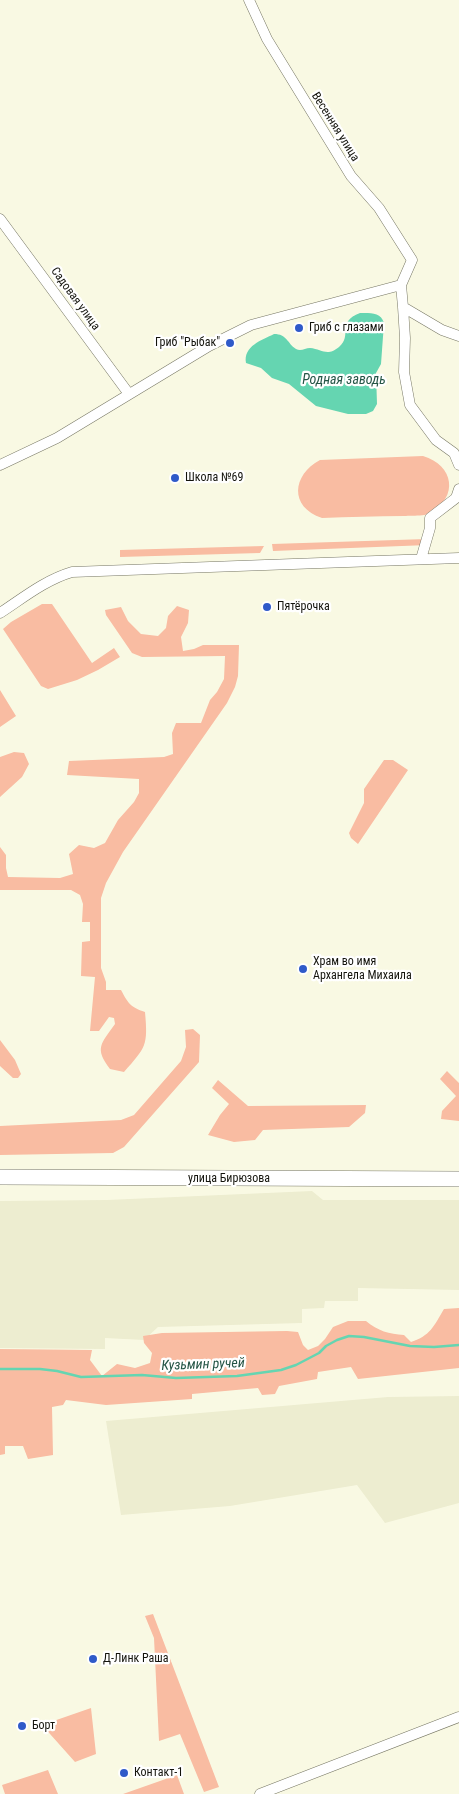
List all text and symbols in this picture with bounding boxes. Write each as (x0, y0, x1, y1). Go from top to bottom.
street label: Весенняя улица (308, 90, 362, 164)
street label: Садовая улица (47, 265, 103, 333)
place label: Гриб с глазами (309, 321, 384, 335)
marker: Гриб с глазами (293, 322, 305, 334)
place label: Гриб "Рыбак" (155, 336, 220, 350)
marker: Гриб "Рыбак" (224, 337, 236, 349)
water label: Родная заводь (302, 372, 386, 388)
place label: Школа №69 (185, 471, 243, 485)
marker: Школа №69 (169, 472, 181, 484)
place label: Пятёрочка (277, 600, 330, 614)
marker: Пятёрочка (261, 601, 273, 613)
place label: Храм во имя Архангела Михаила (313, 955, 412, 983)
marker: Храм во имя Архангела Михаила (297, 963, 309, 975)
street label: улица Бирюзова (188, 1172, 270, 1186)
water label: Кузьмин ручей (161, 1355, 245, 1375)
place label: Д-Линк Раша (103, 1652, 169, 1666)
marker: Д-Линк Раша (87, 1653, 99, 1665)
place label: Борт (32, 1719, 55, 1733)
marker: Борт (16, 1720, 28, 1732)
place label: Контакт-1 (134, 1766, 183, 1780)
marker: Контакт-1 (118, 1767, 130, 1779)

